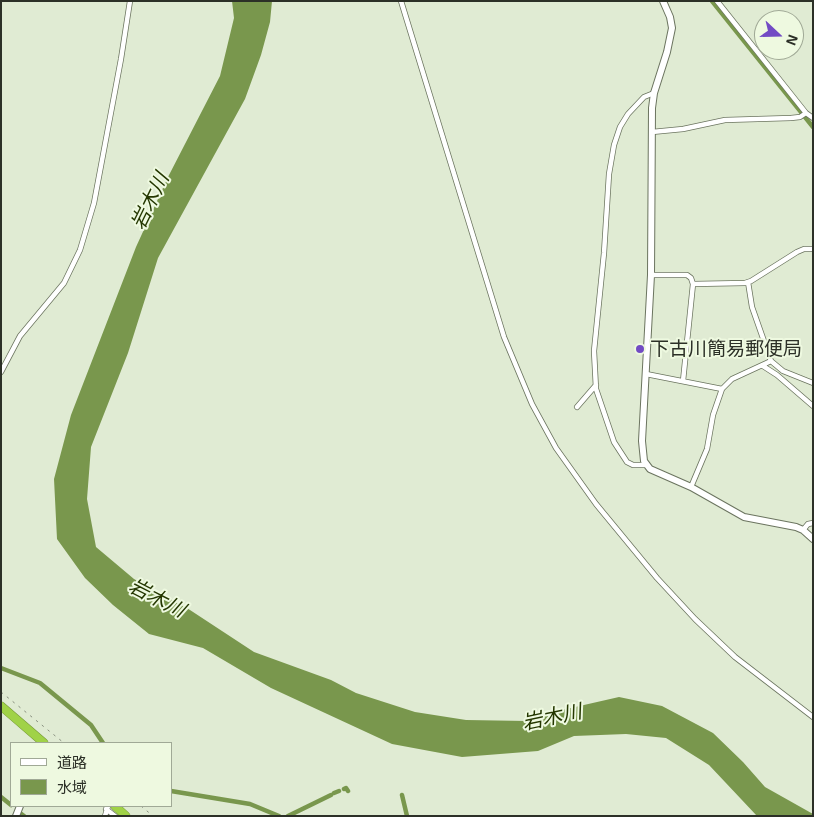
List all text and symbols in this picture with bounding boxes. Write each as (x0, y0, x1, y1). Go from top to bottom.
north arrow (754, 10, 804, 60)
text: N (783, 32, 802, 48)
water label: 岩木川 (126, 169, 174, 233)
place label: 下古川簡易郵便局 (650, 338, 802, 360)
marker: 下古川簡易郵便局 (634, 343, 646, 355)
water label: 岩木川 (125, 574, 189, 622)
water label: 岩木川 (520, 699, 584, 735)
legend (10, 742, 172, 807)
text: 道路 (57, 753, 87, 771)
text: 水域 (57, 778, 87, 796)

